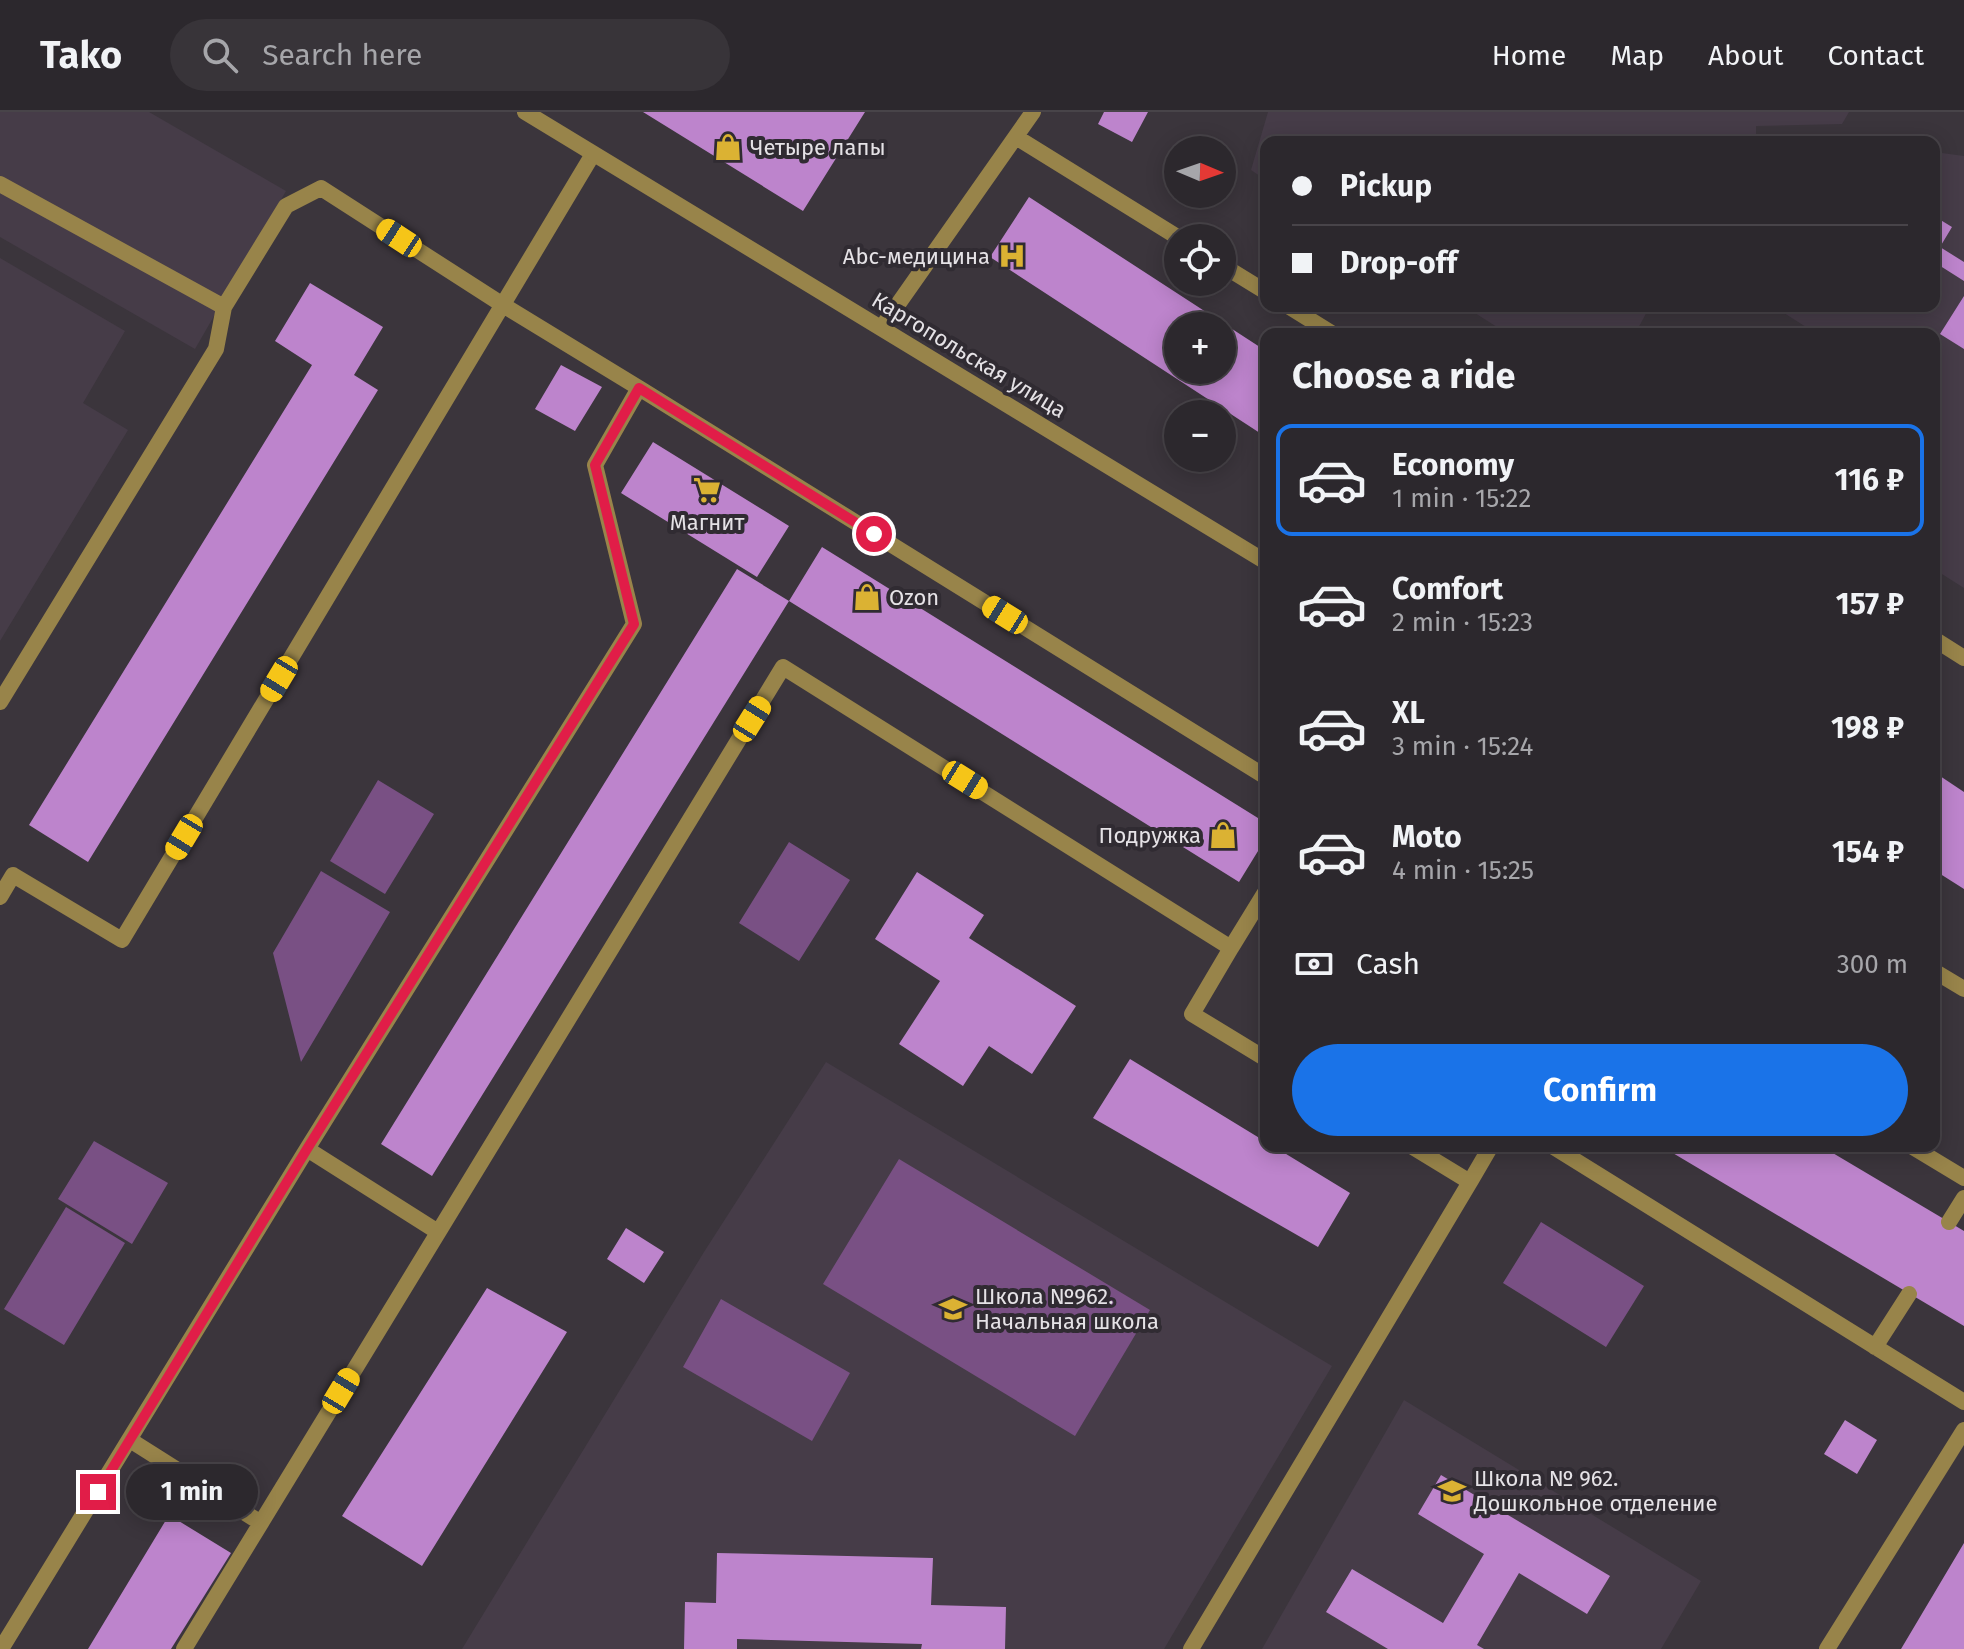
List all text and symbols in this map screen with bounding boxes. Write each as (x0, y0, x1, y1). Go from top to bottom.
search box (170, 19, 730, 91)
text: Tako (40, 32, 122, 78)
icon: search (198, 33, 242, 77)
text: Search here (262, 37, 422, 73)
text: Home (1492, 39, 1566, 72)
text: Map (1610, 39, 1664, 72)
text: About (1708, 39, 1783, 72)
text: Contact (1827, 39, 1924, 72)
shop icon: Четыре лапы (713, 132, 743, 162)
place label: Четыре лапы (750, 134, 886, 161)
north arrow (1164, 136, 1236, 208)
map controls (1164, 136, 1236, 472)
text: Pickup (1340, 168, 1432, 204)
car (372, 215, 426, 261)
button: locate (1164, 224, 1236, 296)
hospital icon: Abc-медицина (997, 241, 1027, 271)
place label: Abc-медицина (843, 243, 990, 270)
text: Drop-off (1340, 245, 1457, 281)
street label: Каргопольская улица (867, 286, 1071, 424)
button: + (1164, 312, 1236, 384)
text: Choose a ride (1292, 354, 1515, 398)
button: − (1164, 400, 1236, 472)
icon: car (1296, 444, 1368, 516)
text: Economy (1392, 447, 1514, 483)
text: 116 ₽ (1835, 462, 1904, 498)
supermarket icon: Магнит (692, 475, 722, 505)
text: 1 min · 15:22 (1392, 483, 1531, 514)
place label: Магнит (670, 509, 744, 536)
route start (856, 516, 892, 552)
icon: car (1296, 568, 1368, 640)
text: Comfort (1392, 571, 1503, 607)
shop icon: Ozon (852, 582, 882, 612)
place label: Ozon (889, 584, 939, 611)
text: 157 ₽ (1836, 586, 1904, 622)
car (978, 592, 1032, 638)
text: 2 min · 15:23 (1392, 607, 1533, 638)
car (256, 652, 302, 706)
car (729, 692, 775, 746)
icon: car (1296, 692, 1368, 764)
text: XL (1392, 695, 1425, 731)
text: 198 ₽ (1831, 710, 1904, 746)
text: 3 min · 15:24 (1392, 731, 1533, 762)
car (938, 757, 992, 803)
car (161, 810, 207, 864)
icon: car (1296, 816, 1368, 888)
text: Moto (1392, 819, 1462, 855)
shop icon: Подружка (1208, 820, 1238, 850)
place label: Подружка (1099, 822, 1201, 849)
text: 154 ₽ (1832, 834, 1904, 870)
text: 4 min · 15:25 (1392, 855, 1534, 886)
icon: cash (1292, 942, 1336, 986)
text: Cash (1356, 946, 1420, 982)
text: 300 m (1837, 949, 1908, 980)
button: Confirm (1292, 1044, 1908, 1136)
place label: Школа №962. Начальная школа (975, 1283, 1159, 1335)
school or university icon: Школа №962. Начальная школа (938, 1294, 968, 1324)
car (318, 1364, 364, 1418)
callout: 1 min (126, 1464, 258, 1520)
place label: Школа № 962. Дошкольное отделение (1473, 1465, 1717, 1517)
route end (80, 1474, 116, 1510)
text: 1 min (161, 1476, 223, 1507)
school or university icon: Школа № 962. Дошкольное отделение (1437, 1476, 1467, 1506)

